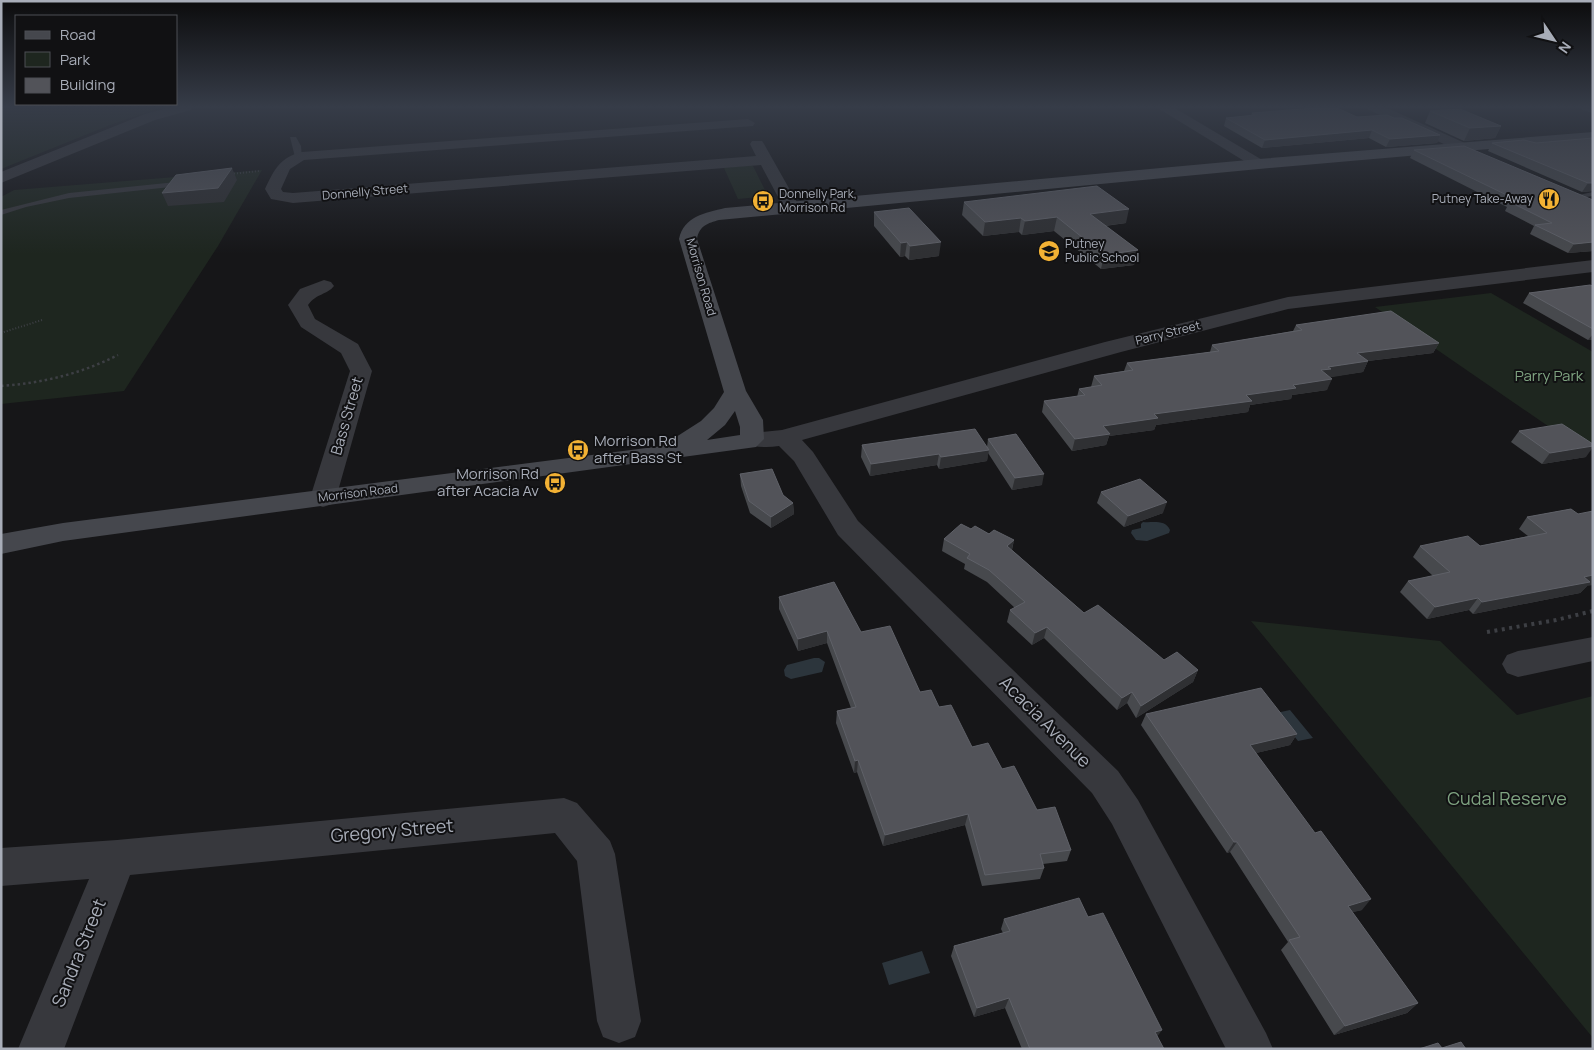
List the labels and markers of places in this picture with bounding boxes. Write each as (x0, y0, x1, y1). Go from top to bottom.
place label: Donnelly Park, Morrison Rd (779, 185, 857, 216)
restaurant icon: Putney Take-Away (1537, 187, 1561, 211)
bus stop icon: Donnelly Park, Morrison Rd (751, 189, 775, 213)
place label: Putney Take-Away (1432, 190, 1534, 207)
place label: Putney Public School (1065, 235, 1139, 266)
school or university icon: Putney Public School (1037, 239, 1061, 263)
place label: Morrison Rd after Bass St (594, 430, 682, 468)
bus stop icon: Morrison Rd after Bass St (566, 438, 590, 462)
place label: Morrison Rd after Acacia Av (437, 463, 539, 501)
bus stop icon: Morrison Rd after Acacia Av (543, 471, 567, 495)

